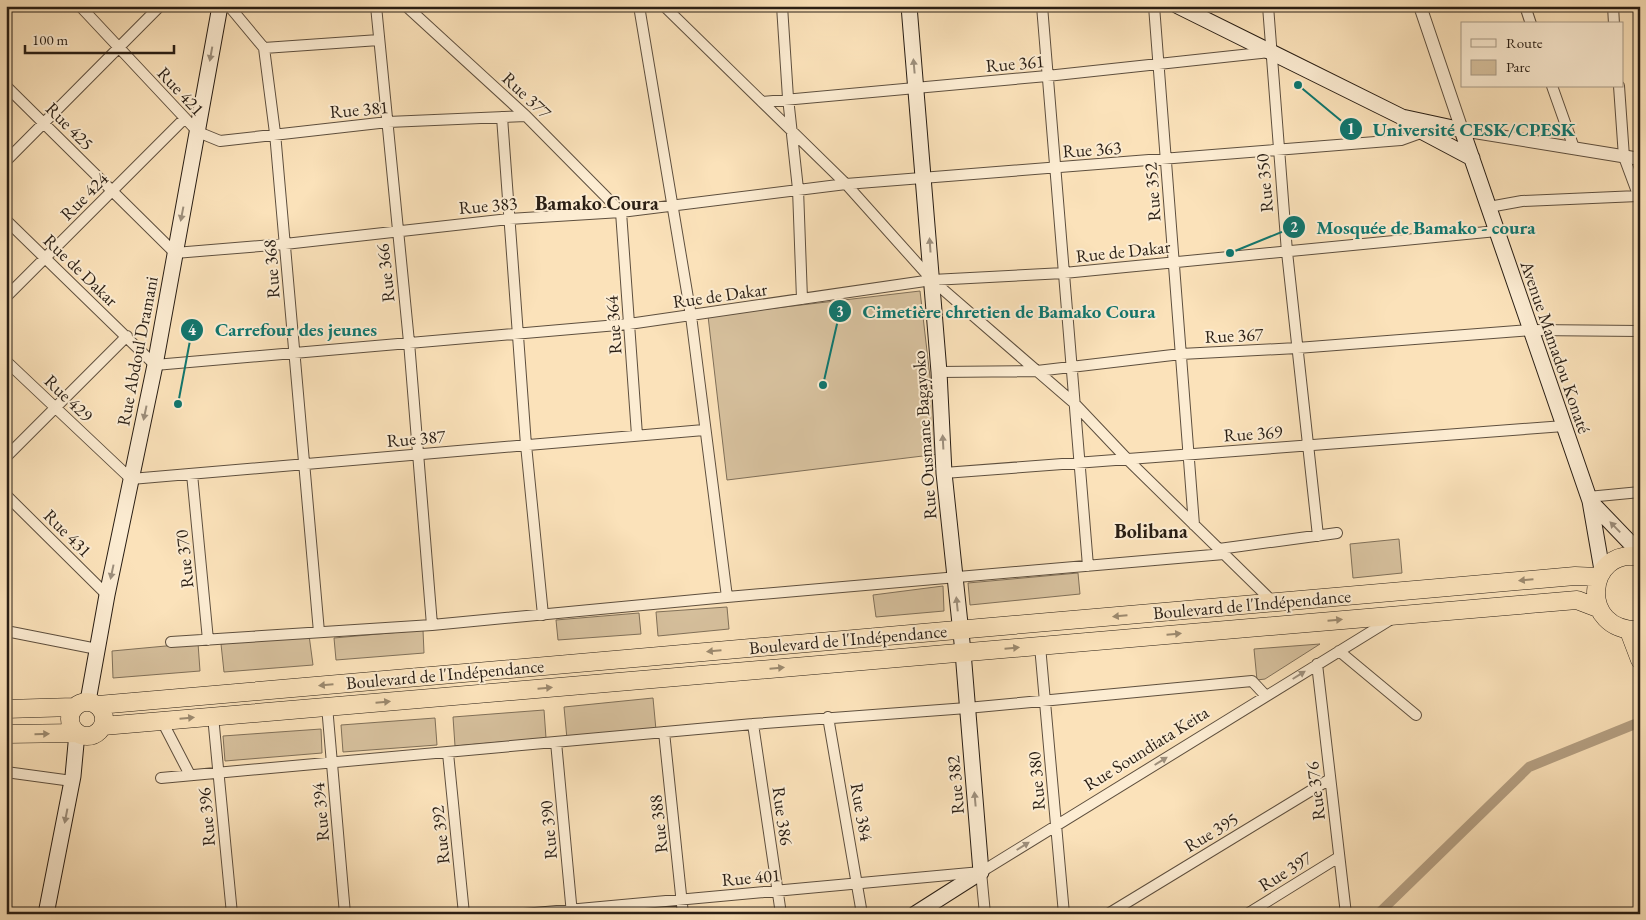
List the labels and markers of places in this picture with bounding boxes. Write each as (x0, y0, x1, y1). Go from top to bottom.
callout: Université CESK/CPESK (1338, 112, 1586, 146)
callout: Mosquée de Bamako - coura (1281, 210, 1546, 244)
callout: Cimetière chretien de Bamako Coura (828, 294, 1166, 328)
callout: Carrefour des jeunes (180, 313, 387, 347)

